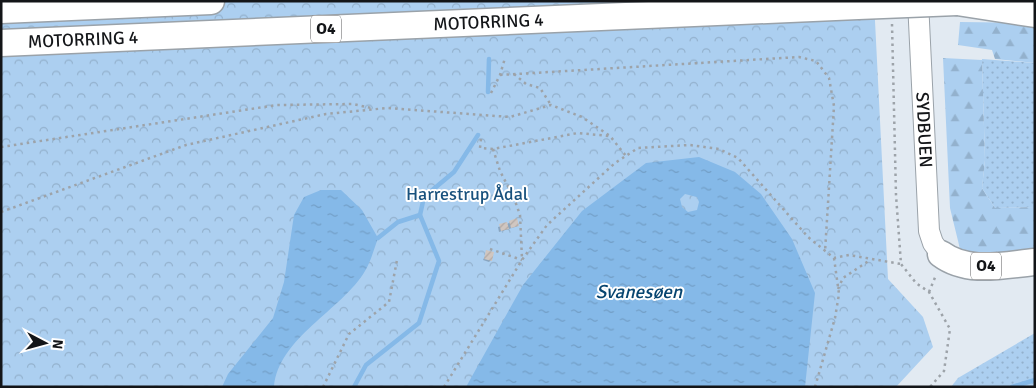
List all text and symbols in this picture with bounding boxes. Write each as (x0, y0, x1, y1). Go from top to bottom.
street label: MOTORRING 4 (433, 9, 545, 35)
road number: O4 (311, 15, 341, 42)
street label: MOTORRING 4 (27, 26, 139, 53)
street label: SYDBUEN (911, 91, 937, 168)
park label: Harrestrup Ådal (406, 183, 528, 205)
road number: O4 (971, 252, 1001, 280)
water label: Svanesøen (596, 280, 683, 304)
north arrow (20, 318, 70, 368)
text: N (48, 339, 66, 350)

